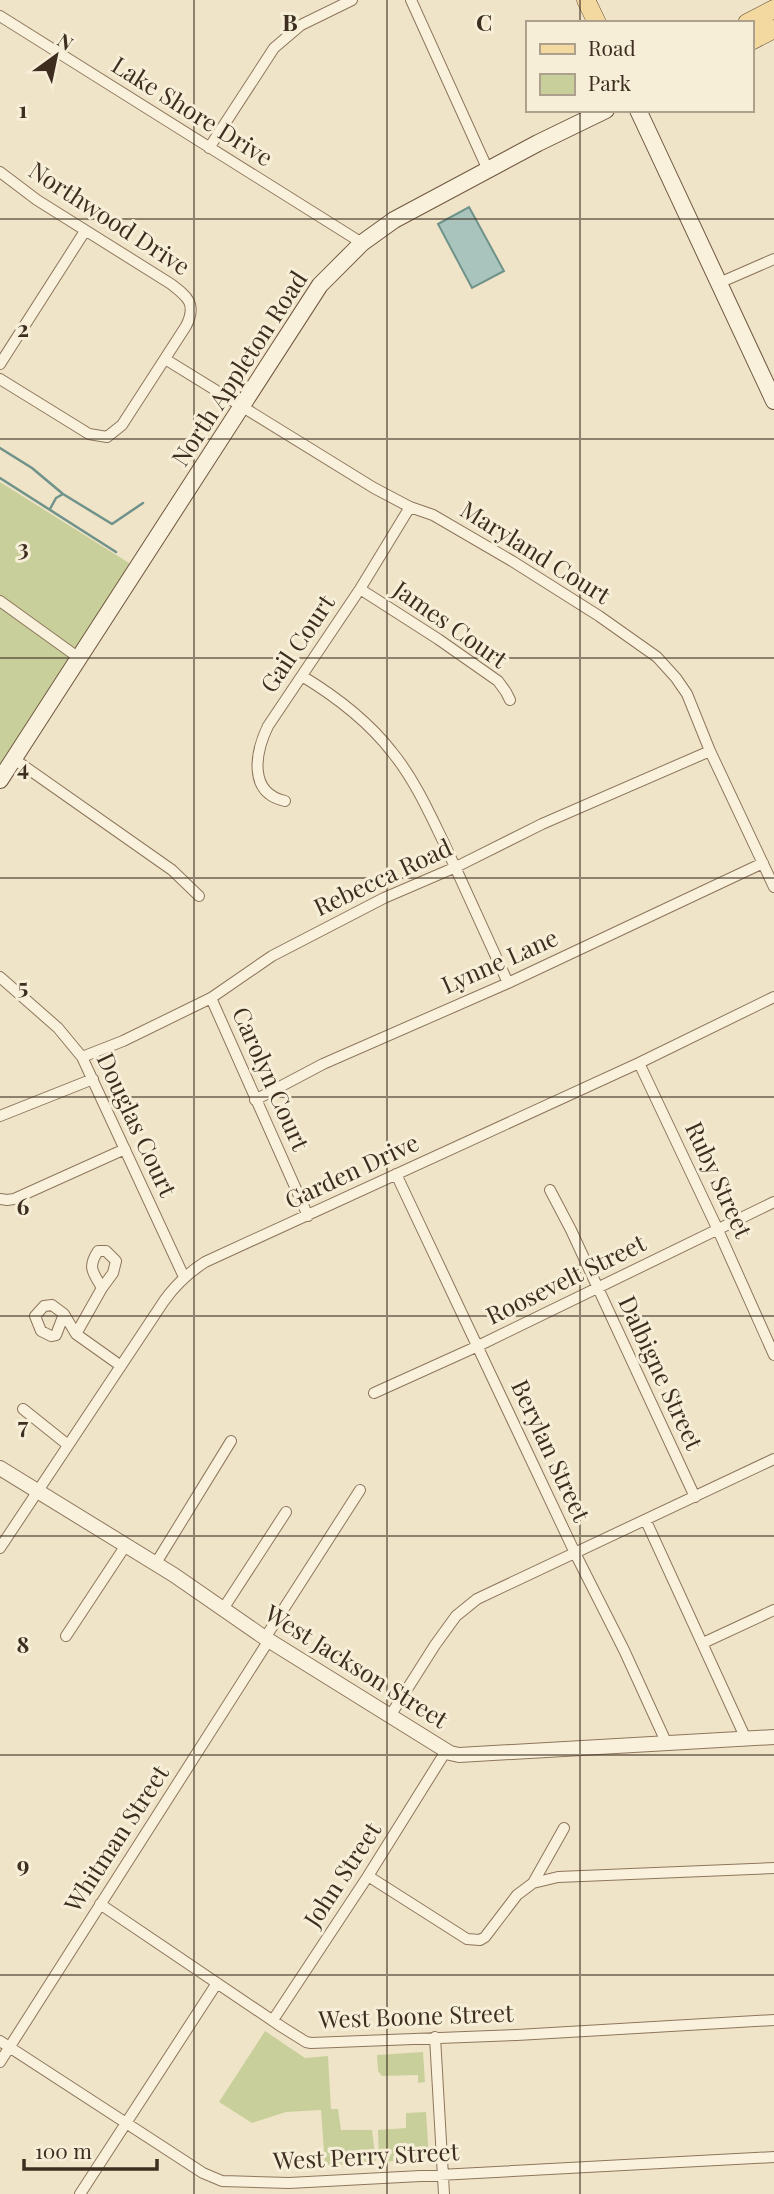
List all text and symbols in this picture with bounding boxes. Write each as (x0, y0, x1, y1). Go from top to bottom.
text: B (282, 6, 298, 37)
text: C (476, 6, 492, 37)
north arrow (21, 21, 91, 91)
legend (526, 21, 753, 112)
text: N (53, 26, 79, 56)
text: Road (588, 33, 636, 61)
street label: Lake Shore Drive (107, 48, 280, 173)
text: Park (588, 68, 632, 96)
text: 1 (19, 93, 28, 124)
street label: Northwood Drive (23, 153, 197, 281)
street label: North Appleton Road (163, 264, 313, 472)
text: 2 (17, 312, 29, 343)
street label: Maryland Court (455, 492, 617, 610)
text: 3 (17, 531, 29, 562)
street label: James Court (387, 572, 515, 675)
street label: Gail Court (252, 587, 341, 698)
text: 4 (17, 751, 29, 782)
street label: Rebecca Road (308, 830, 456, 922)
street label: Lynne Lane (436, 920, 562, 1000)
text: 5 (18, 970, 28, 1001)
street label: Carolyn Court (226, 1002, 318, 1155)
street label: Douglas Court (90, 1047, 185, 1202)
street label: Ruby Street (679, 1116, 761, 1243)
street label: Garden Drive (279, 1125, 423, 1215)
text: 6 (17, 1190, 30, 1221)
street label: Roosevelt Street (480, 1226, 651, 1331)
street label: Dalbigne Street (612, 1290, 712, 1455)
street label: Berylan Street (505, 1374, 599, 1527)
text: 7 (18, 1409, 29, 1440)
street label: West Jackson Street (259, 1596, 455, 1735)
text: 8 (17, 1628, 29, 1659)
street label: Whitman Street (55, 1758, 175, 1918)
street label: John Street (295, 1815, 387, 1933)
text: 9 (17, 1848, 29, 1879)
street label: West Boone Street (317, 1996, 514, 2034)
scale bar (24, 2128, 158, 2172)
street label: West Perry Street (271, 2134, 460, 2176)
text: 100 m (35, 2136, 92, 2164)

